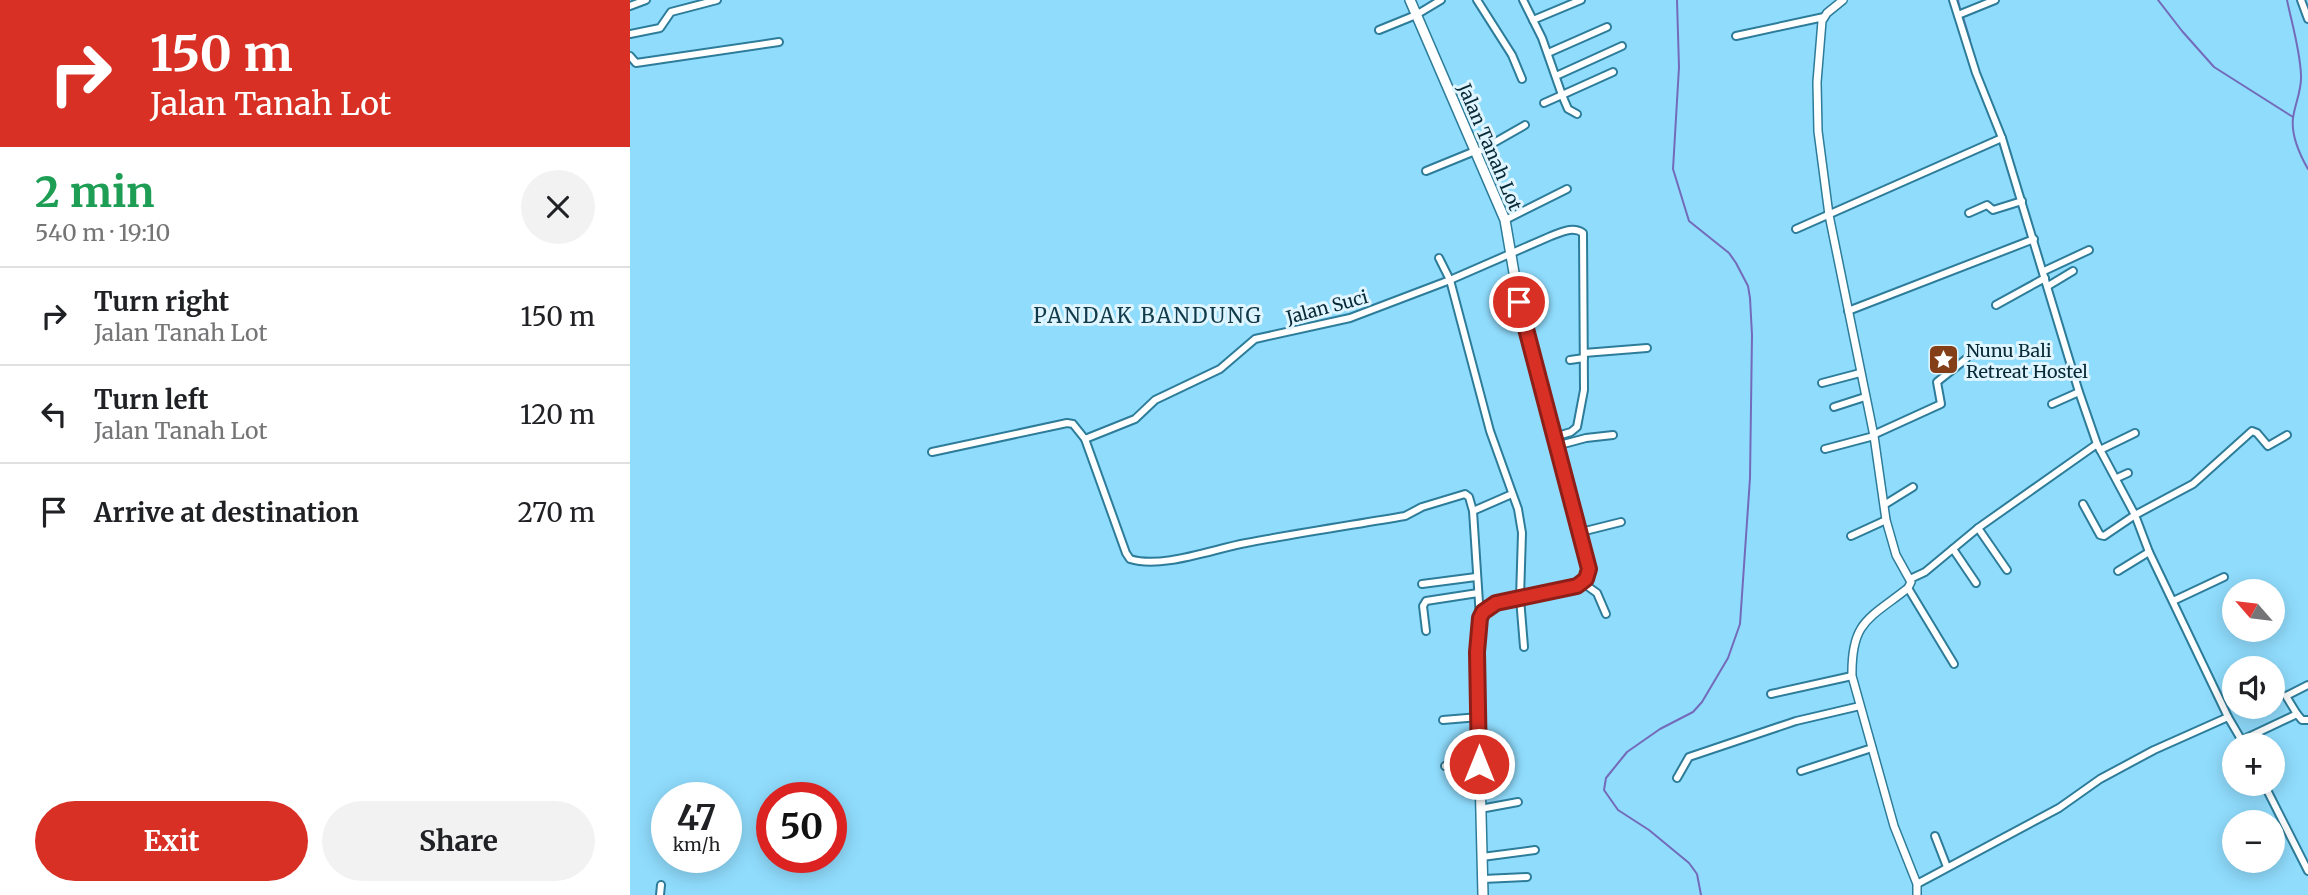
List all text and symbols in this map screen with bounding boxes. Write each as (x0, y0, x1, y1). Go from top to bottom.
text: 150 m (150, 23, 293, 84)
icon: right (35, 28, 126, 119)
street label: Jalan Tanah Lot (1452, 79, 1527, 214)
text: Jalan Tanah Lot (150, 84, 391, 124)
text: 2 min (35, 166, 155, 218)
button: close (521, 170, 595, 244)
text: 540 m · 19:10 (35, 218, 170, 247)
pin (1489, 272, 1549, 332)
icon: arrive (1500, 283, 1538, 321)
text: Turn right (94, 285, 229, 318)
street label: Jalan Suci (1283, 285, 1371, 329)
icon: right (35, 297, 73, 335)
text: 150 m (521, 300, 595, 333)
district label: PANDAK BANDUNG (1033, 302, 1263, 329)
text: Jalan Tanah Lot (94, 318, 267, 347)
place label: Nunu Bali Retreat Hostel (1966, 339, 2088, 383)
place icon: Nunu Bali Retreat Hostel (1926, 343, 1960, 377)
text: Turn left (94, 383, 208, 416)
icon: left (35, 395, 73, 433)
text: 120 m (520, 398, 595, 431)
text: Jalan Tanah Lot (94, 416, 267, 445)
icon: arrive (35, 493, 73, 531)
text: Arrive at destination (94, 496, 359, 529)
text: 270 m (518, 496, 595, 529)
north arrow (2222, 579, 2286, 642)
map controls (2222, 579, 2285, 873)
button: sound (2222, 656, 2285, 719)
position arrow (1442, 727, 1516, 801)
button: + (2222, 733, 2285, 796)
speed limit sign: 50 (756, 782, 847, 873)
text: 47 (677, 796, 716, 840)
button: Exit (35, 801, 308, 881)
button: Share (322, 801, 595, 881)
button: − (2222, 810, 2285, 873)
text: km/h (673, 833, 720, 856)

